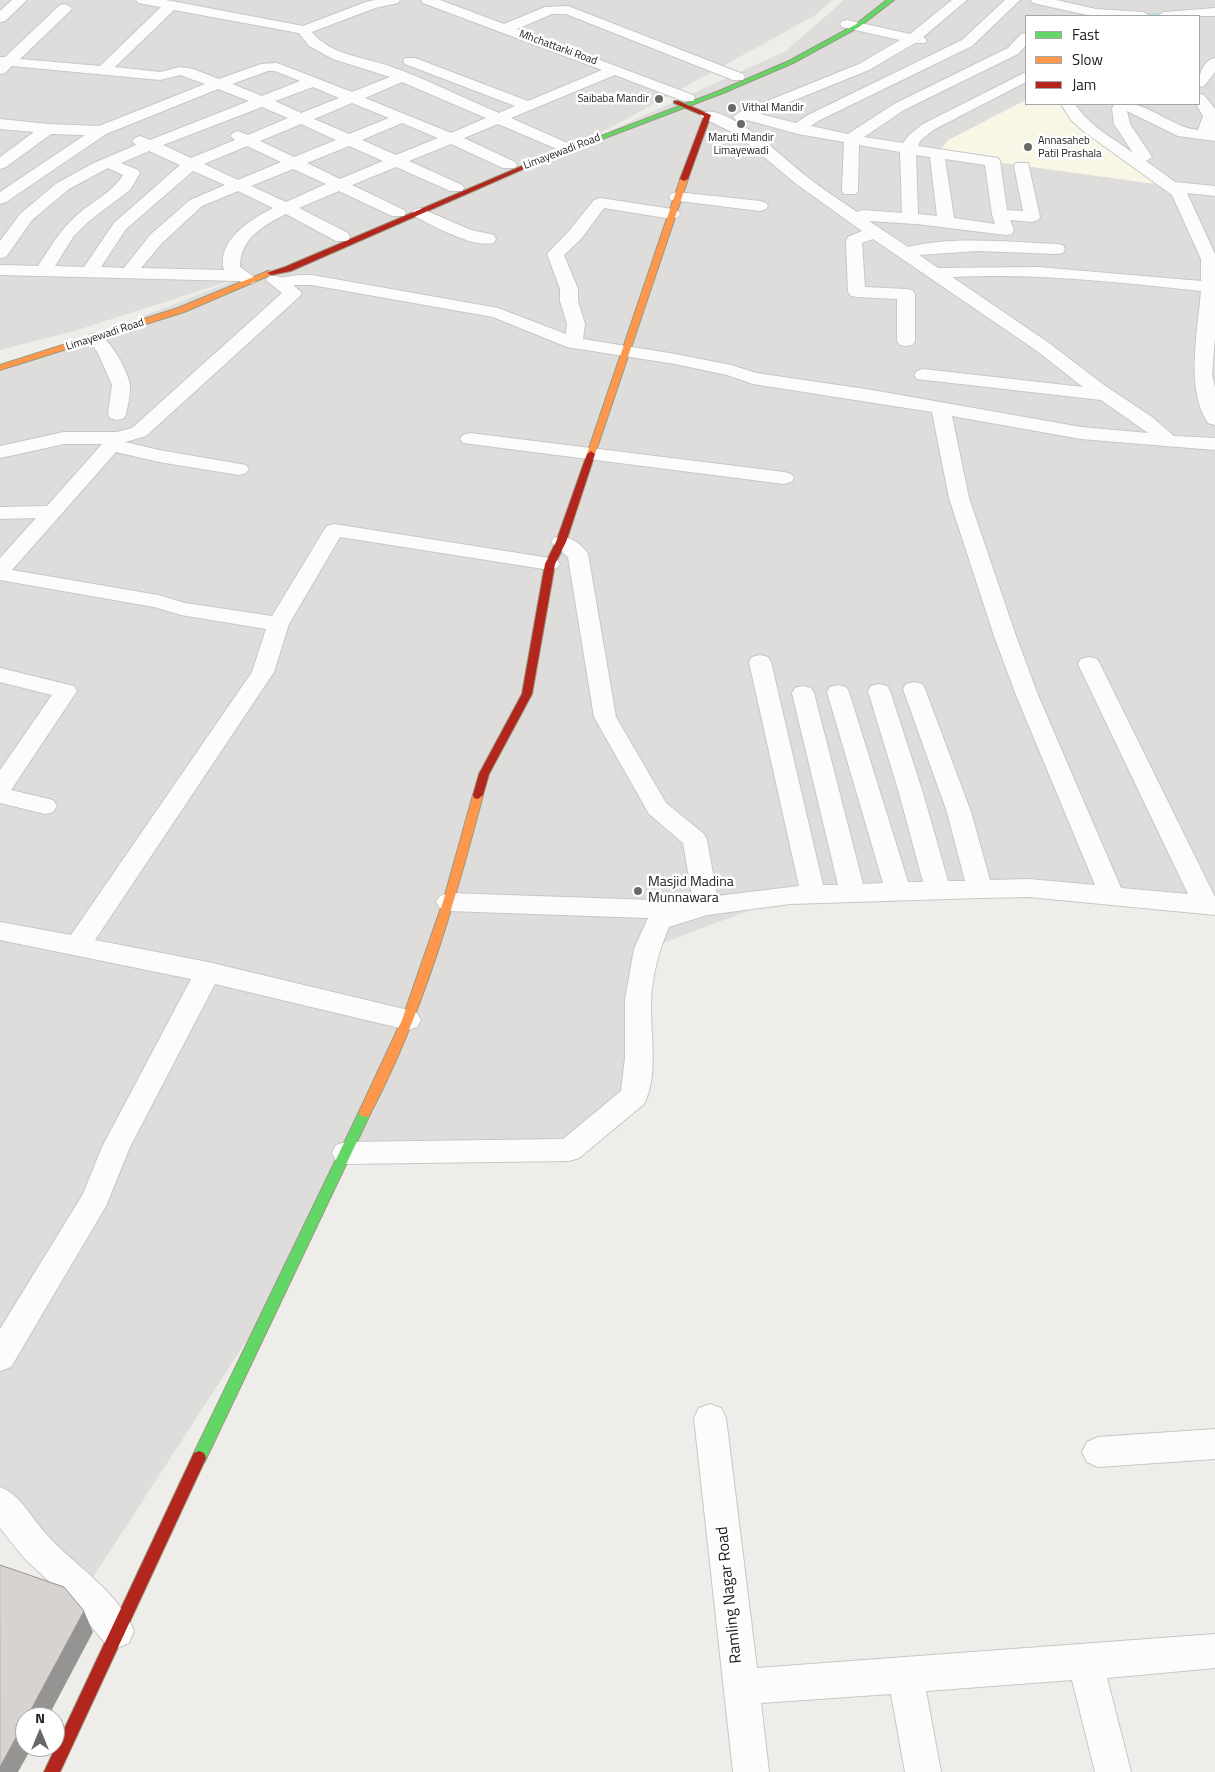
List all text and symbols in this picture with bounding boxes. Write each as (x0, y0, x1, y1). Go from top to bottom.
legend (1025, 15, 1200, 105)
text: Fast (1072, 23, 1099, 46)
street label: Mhchattarki Road (517, 28, 599, 68)
text: Slow (1072, 48, 1103, 71)
text: Jam (1072, 73, 1096, 96)
place label: Saibaba Mandir (577, 92, 649, 106)
marker: Saibaba Mandir (653, 93, 665, 105)
place label: Vithal Mandir (742, 101, 804, 115)
marker: Vithal Mandir (726, 102, 738, 114)
marker: Maruti Mandir Limayewadi (735, 118, 747, 130)
street label: Limayewadi Road (522, 131, 602, 173)
place label: Maruti Mandir Limayewadi (708, 131, 774, 157)
place label: Annasaheb Patil Prashala (1038, 134, 1102, 160)
marker: Annasaheb Patil Prashala (1022, 141, 1034, 153)
street label: Limayewadi Road (64, 316, 146, 354)
place label: Masjid Madina Munnawara (648, 875, 734, 908)
marker: Masjid Madina Munnawara (632, 885, 644, 897)
street label: Ramling Nagar Road (713, 1526, 747, 1664)
north arrow (15, 1707, 65, 1757)
text: N (35, 1707, 45, 1728)

